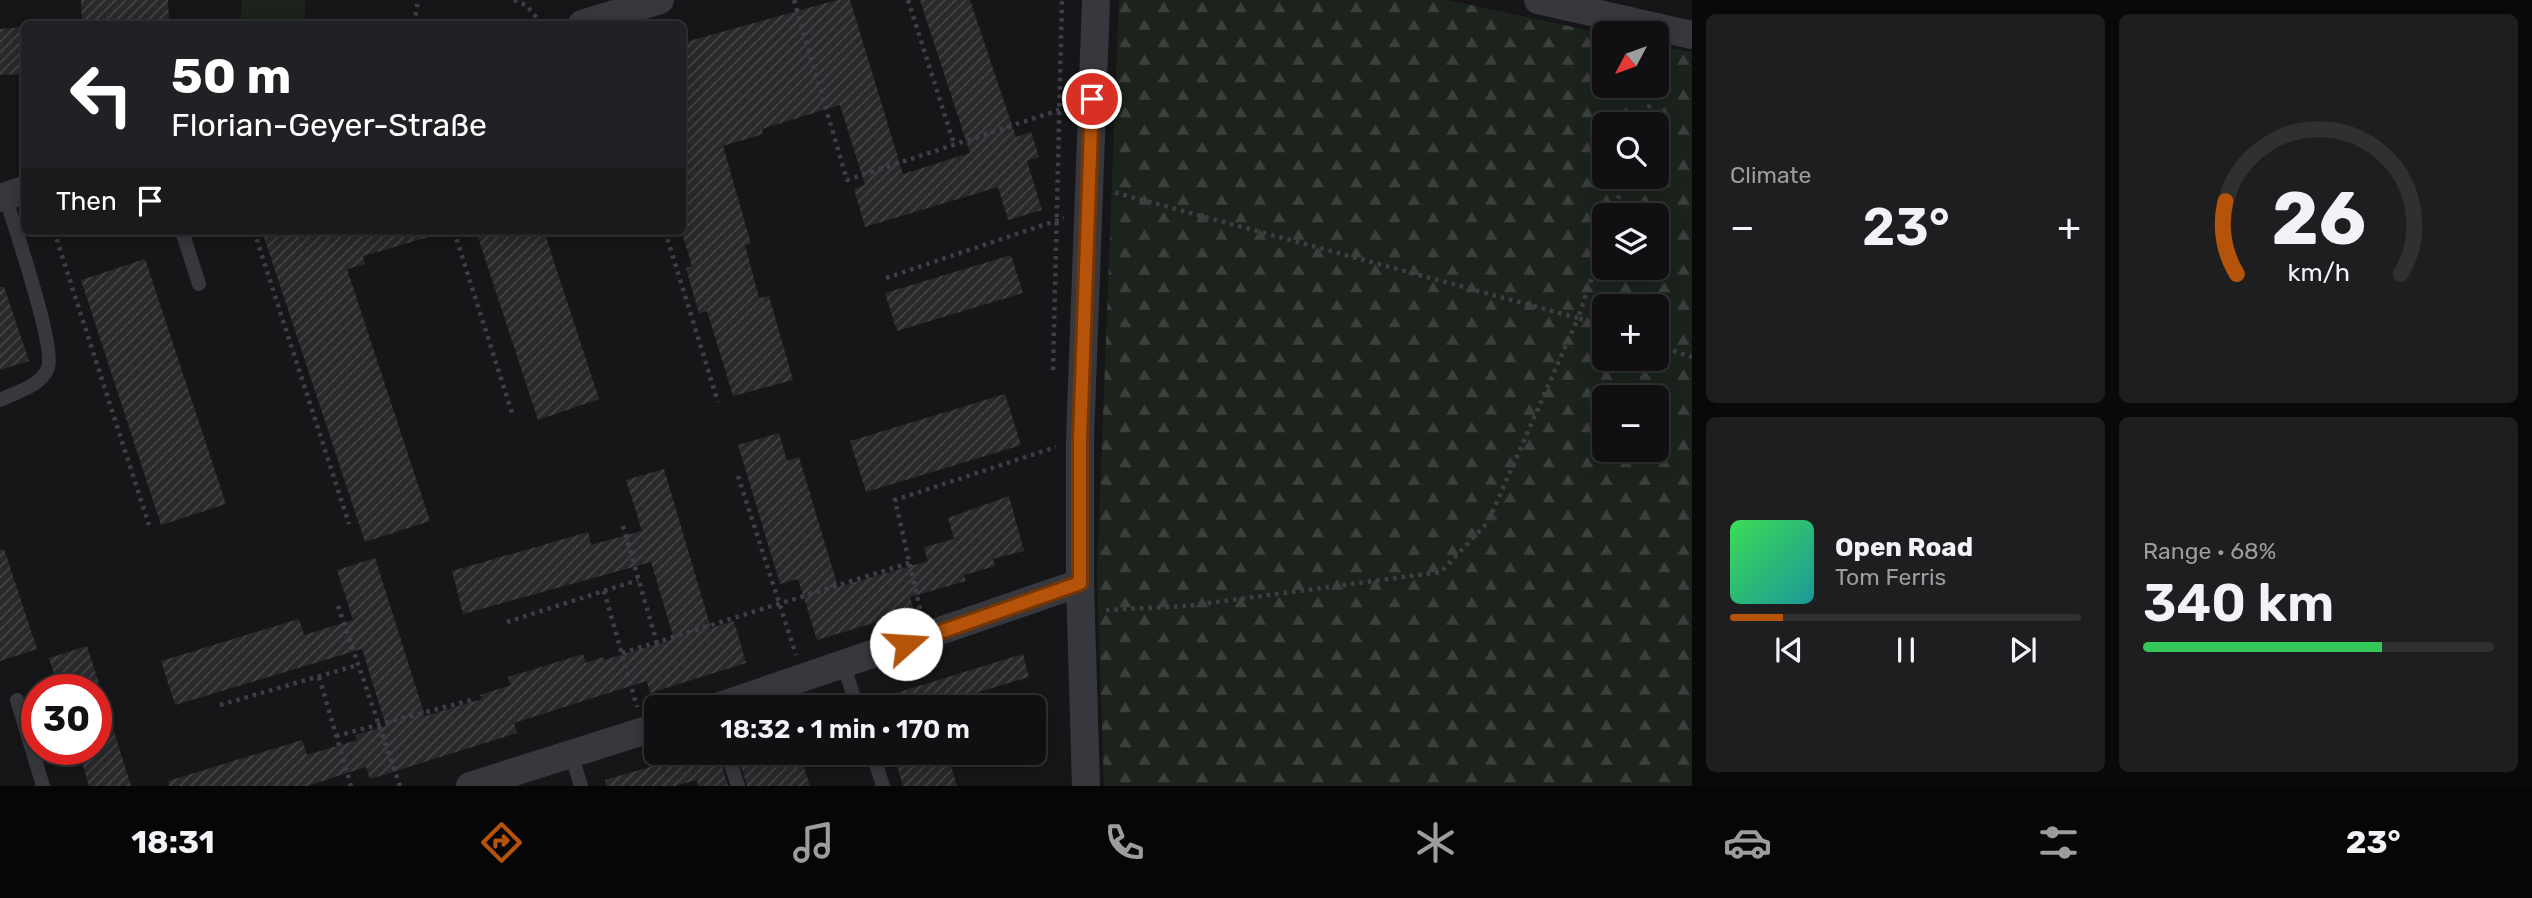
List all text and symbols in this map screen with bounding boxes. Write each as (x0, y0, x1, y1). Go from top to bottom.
north arrow (1592, 21, 1670, 98)
map controls (1592, 21, 1669, 462)
text: 50 m (171, 47, 291, 105)
icon: left (56, 49, 147, 140)
pin (1062, 69, 1122, 129)
icon: arrive (1073, 80, 1111, 118)
text: Florian-Geyer-Straße (171, 106, 487, 144)
button: search (1592, 112, 1669, 189)
text: Climate (1730, 161, 1811, 189)
text: 26 (2271, 177, 2366, 263)
icon: arrive (131, 182, 169, 220)
text: Then (56, 186, 117, 217)
text: 23° (1862, 196, 1950, 258)
button: layers (1592, 203, 1669, 280)
text: − (1730, 204, 1755, 250)
text: + (2057, 204, 2081, 250)
text: km/h (2287, 258, 2350, 287)
button: + (1592, 294, 1669, 371)
button: − (1592, 385, 1669, 462)
text: Open Road (1835, 532, 1973, 563)
text: Range · 68% (2143, 537, 2276, 565)
text: Tom Ferris (1835, 563, 1946, 591)
text: 340 km (2143, 572, 2334, 634)
position arrow (869, 607, 943, 681)
icon: previous (1770, 631, 1808, 669)
icon: pause (1887, 631, 1925, 669)
icon: next (2004, 631, 2042, 669)
speed limit sign: 30 (21, 674, 112, 765)
text: 18:32 · 1 min · 170 m (720, 714, 970, 745)
icon: directions (477, 818, 526, 867)
icon: music (789, 818, 838, 867)
icon: phone (1100, 818, 1149, 867)
icon: climate (1411, 818, 1460, 867)
icon: car (1723, 818, 1772, 867)
icon: filters (2034, 818, 2083, 867)
text: 18:31 (131, 823, 215, 861)
text: 23° (2346, 823, 2401, 861)

